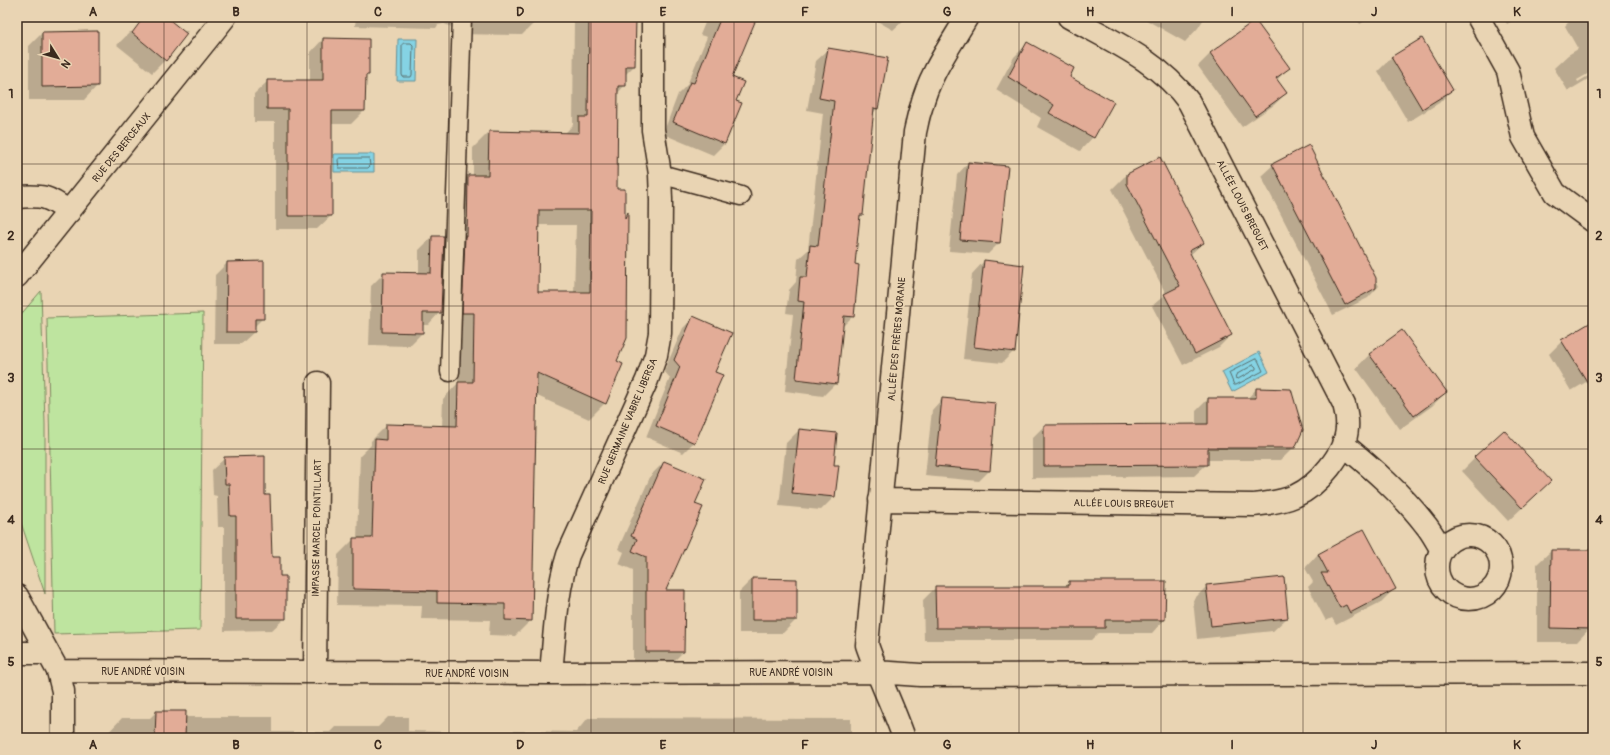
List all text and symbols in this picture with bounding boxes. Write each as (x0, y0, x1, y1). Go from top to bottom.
text: A (89, 4, 98, 20)
text: B (232, 4, 240, 20)
text: C (374, 4, 382, 20)
text: D (516, 4, 524, 20)
text: E (660, 4, 667, 20)
text: F (801, 4, 809, 20)
text: G (943, 4, 952, 20)
text: H (1086, 4, 1094, 20)
text: I (1230, 4, 1234, 20)
text: J (1371, 4, 1377, 20)
text: K (1513, 4, 1521, 20)
north arrow (38, 38, 78, 78)
text: N (58, 57, 73, 71)
text: 1 (8, 86, 14, 102)
text: 1 (1596, 86, 1602, 102)
street label: RUE DES BERCEAUX (90, 110, 154, 185)
street label: ALLÉE LOUIS BREGUET (1214, 157, 1271, 253)
text: 2 (7, 228, 15, 244)
text: 2 (1595, 228, 1603, 244)
street label: ALLÉE DES FRÈRES MORANE (885, 277, 908, 402)
street label: RUE GERMAINE VABRE LIBERSA (596, 356, 660, 486)
text: 3 (7, 370, 15, 386)
text: 3 (1595, 370, 1603, 386)
street label: IMPASSE MARCEL POINTILLART (310, 459, 324, 597)
street label: ALLÉE LOUIS BREGUET (1073, 496, 1175, 511)
text: 4 (7, 512, 15, 528)
text: 4 (1595, 512, 1603, 528)
text: 5 (7, 654, 15, 670)
text: 5 (1595, 654, 1603, 670)
street label: RUE ANDRÉ VOISIN (101, 665, 185, 678)
street label: RUE ANDRÉ VOISIN (749, 666, 833, 679)
street label: RUE ANDRÉ VOISIN (425, 667, 509, 680)
text: A (89, 737, 98, 753)
text: B (232, 737, 240, 753)
text: C (374, 737, 382, 753)
text: D (516, 737, 524, 753)
text: E (660, 737, 667, 753)
text: F (801, 737, 809, 753)
text: G (943, 737, 952, 753)
text: H (1086, 737, 1094, 753)
text: I (1230, 737, 1234, 753)
text: J (1371, 737, 1377, 753)
text: K (1513, 737, 1521, 753)

